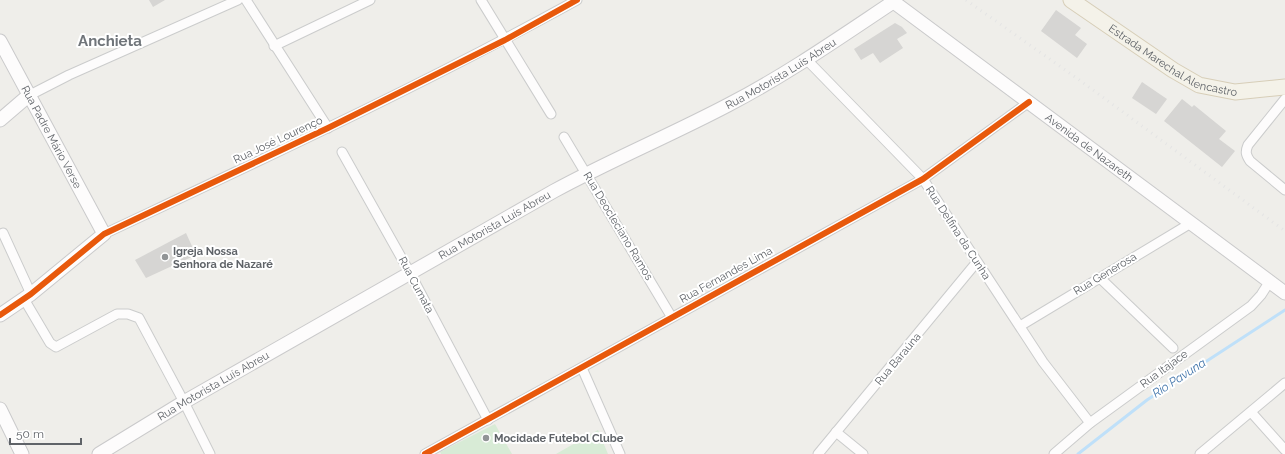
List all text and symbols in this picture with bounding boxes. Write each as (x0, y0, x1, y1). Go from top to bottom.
street label: Estrada Marechal Alencastro (1106, 21, 1239, 99)
district label: Anchieta (78, 32, 142, 50)
street label: Rua Motorista Luís Abreu (723, 35, 838, 112)
street label: Rua Padre Mário Verse (19, 83, 85, 191)
street label: Avenida de Nazareth (1043, 111, 1136, 184)
street label: Rua José Lourenço (231, 113, 325, 166)
street label: Rua Deocleciano Ramos (580, 169, 656, 283)
street label: Rua Delfina da Cunha (923, 184, 993, 282)
street label: Rua Motorista Luís Abreu (436, 188, 553, 262)
street label: Rua Fernandes Lima (677, 244, 775, 306)
place label: Igreja Nossa Senhora de Nazaré (173, 245, 273, 271)
street label: Rua Generosa (1071, 250, 1139, 298)
marker: Igreja Nossa Senhora de Nazaré (160, 252, 170, 262)
street label: Rua Cumata (396, 254, 436, 316)
street label: Rua Baraúna (872, 330, 924, 388)
street label: Rua Itajace (1138, 347, 1191, 391)
street label: Rua Motorista Luís Abreu (155, 348, 271, 423)
water label: Rio Pavuna (1150, 356, 1208, 400)
scale bar (10, 420, 81, 446)
text: 50 m (16, 427, 44, 441)
place label: Mocidade Futebol Clube (494, 432, 624, 445)
marker: Mocidade Futebol Clube (481, 433, 491, 443)

